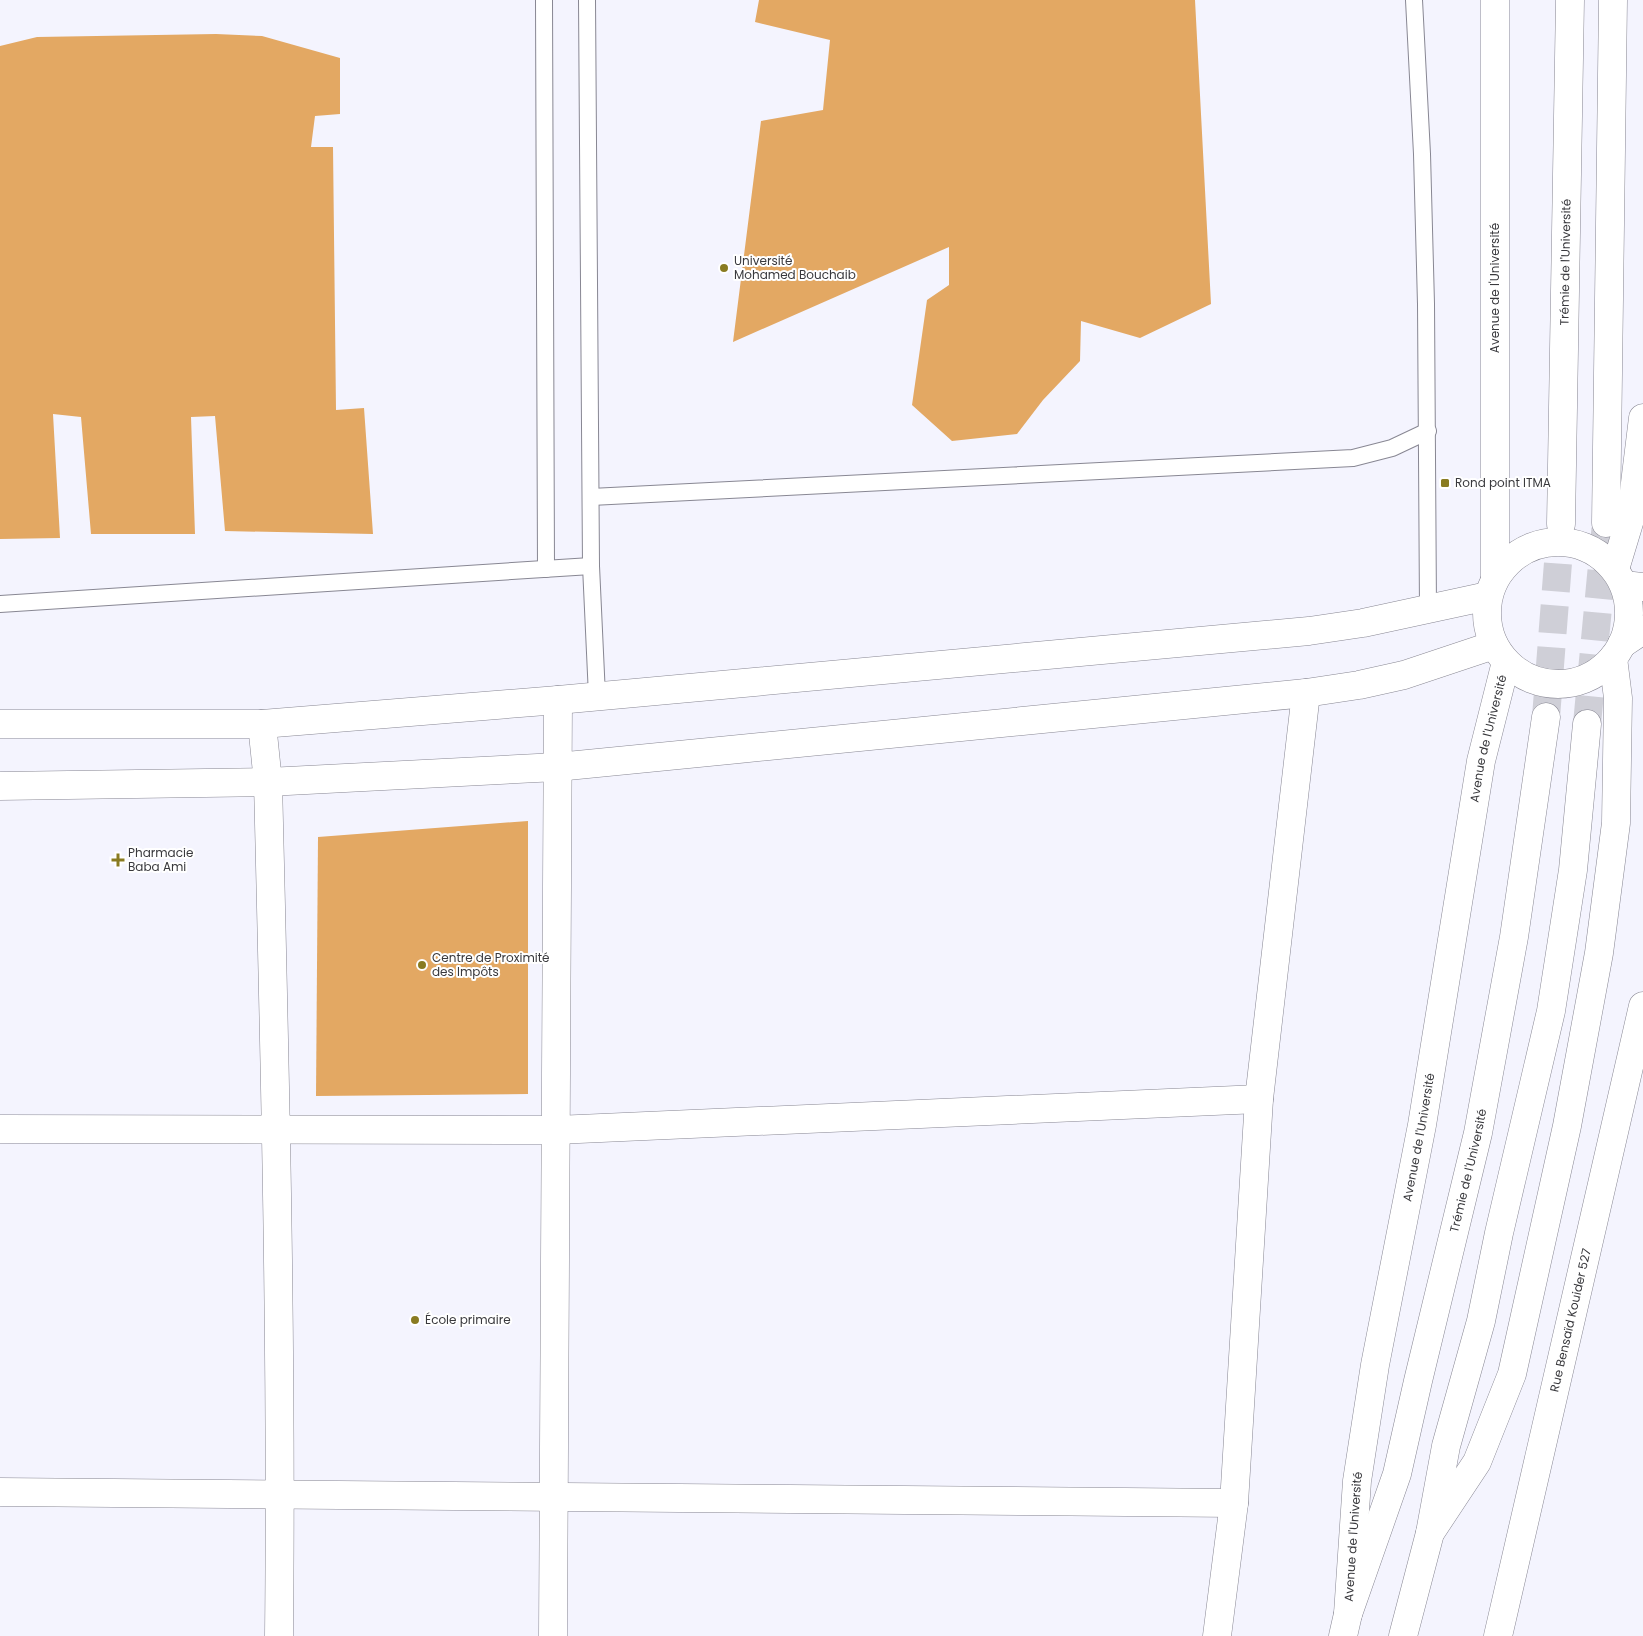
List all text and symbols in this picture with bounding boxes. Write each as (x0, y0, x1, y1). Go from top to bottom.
street label: Trémie de l'Université (1555, 199, 1575, 325)
street label: Avenue de l'Université (1486, 223, 1503, 353)
place label: Université Mohamed Bouchaib (734, 252, 856, 283)
marker: Université Mohamed Bouchaib (718, 262, 730, 274)
place label: Rond point ITMA (1455, 474, 1551, 491)
marker: Rond point ITMA (1439, 477, 1451, 489)
street label: Avenue de l'Université (1465, 673, 1510, 804)
place label: Pharmacie Baba Ami (128, 844, 193, 875)
marker: Pharmacie Baba Ami (112, 854, 124, 866)
place label: Centre de Proximité des Impôts (432, 949, 550, 980)
marker: Centre de Proximité des Impôts (416, 959, 428, 971)
street label: Avenue de l'Université (1398, 1072, 1438, 1203)
street label: Trémie de l'Université (1445, 1107, 1490, 1234)
street label: Rue Bensaïd Kouider 527 (1545, 1246, 1595, 1394)
place label: École primaire (425, 1311, 511, 1328)
marker: École primaire (409, 1314, 421, 1326)
street label: Avenue de l'Université (1340, 1470, 1366, 1602)

